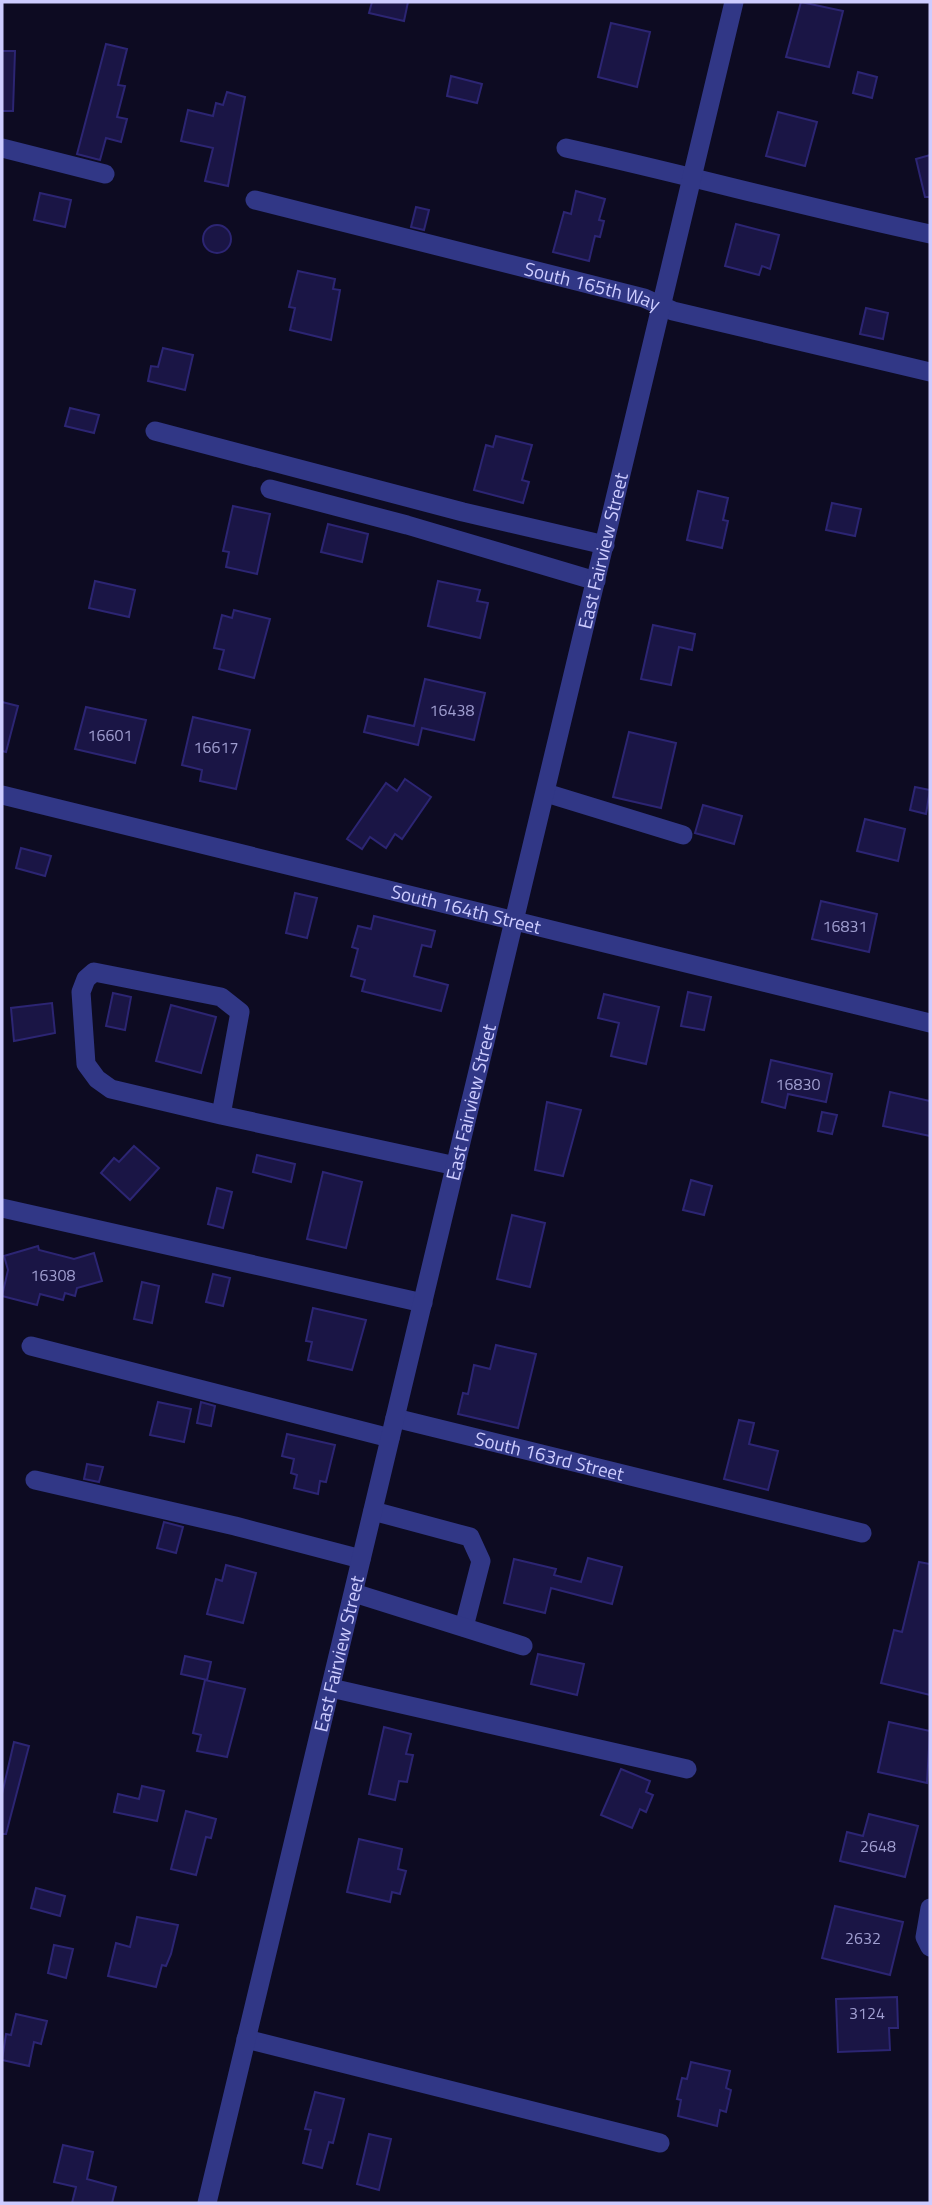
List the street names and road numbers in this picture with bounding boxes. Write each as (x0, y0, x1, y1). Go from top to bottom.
street label: South 165th Way (521, 253, 665, 318)
street label: East Fairview Street (569, 469, 635, 632)
street label: South 164th Street (388, 876, 545, 941)
street label: East Fairview Street (437, 1021, 503, 1183)
street label: South 163rd Street (472, 1423, 628, 1488)
street label: East Fairview Street (305, 1572, 371, 1735)

